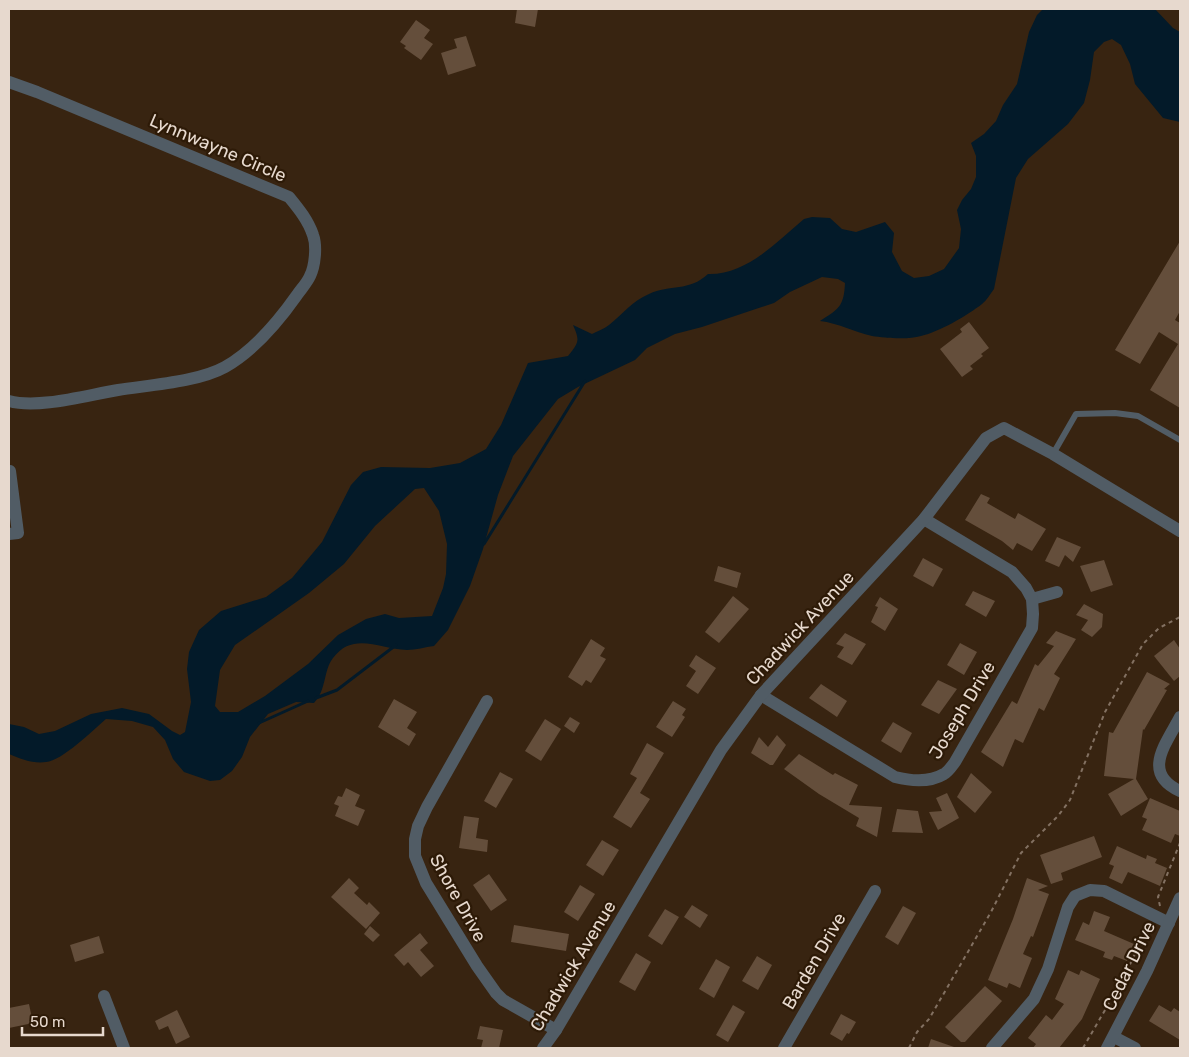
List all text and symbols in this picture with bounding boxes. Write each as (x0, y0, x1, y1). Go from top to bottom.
street label: Lynnwayne Circle (146, 109, 290, 187)
street label: Chadwick Avenue (741, 566, 859, 690)
street label: Joseph Drive (924, 657, 1000, 763)
street label: Shore Drive (425, 850, 491, 946)
street label: Chadwick Avenue (525, 897, 621, 1035)
street label: Barden Drive (777, 909, 851, 1013)
street label: Cedar Drive (1098, 918, 1160, 1014)
scale bar (22, 1004, 104, 1036)
text: 50 m (30, 1013, 65, 1031)

